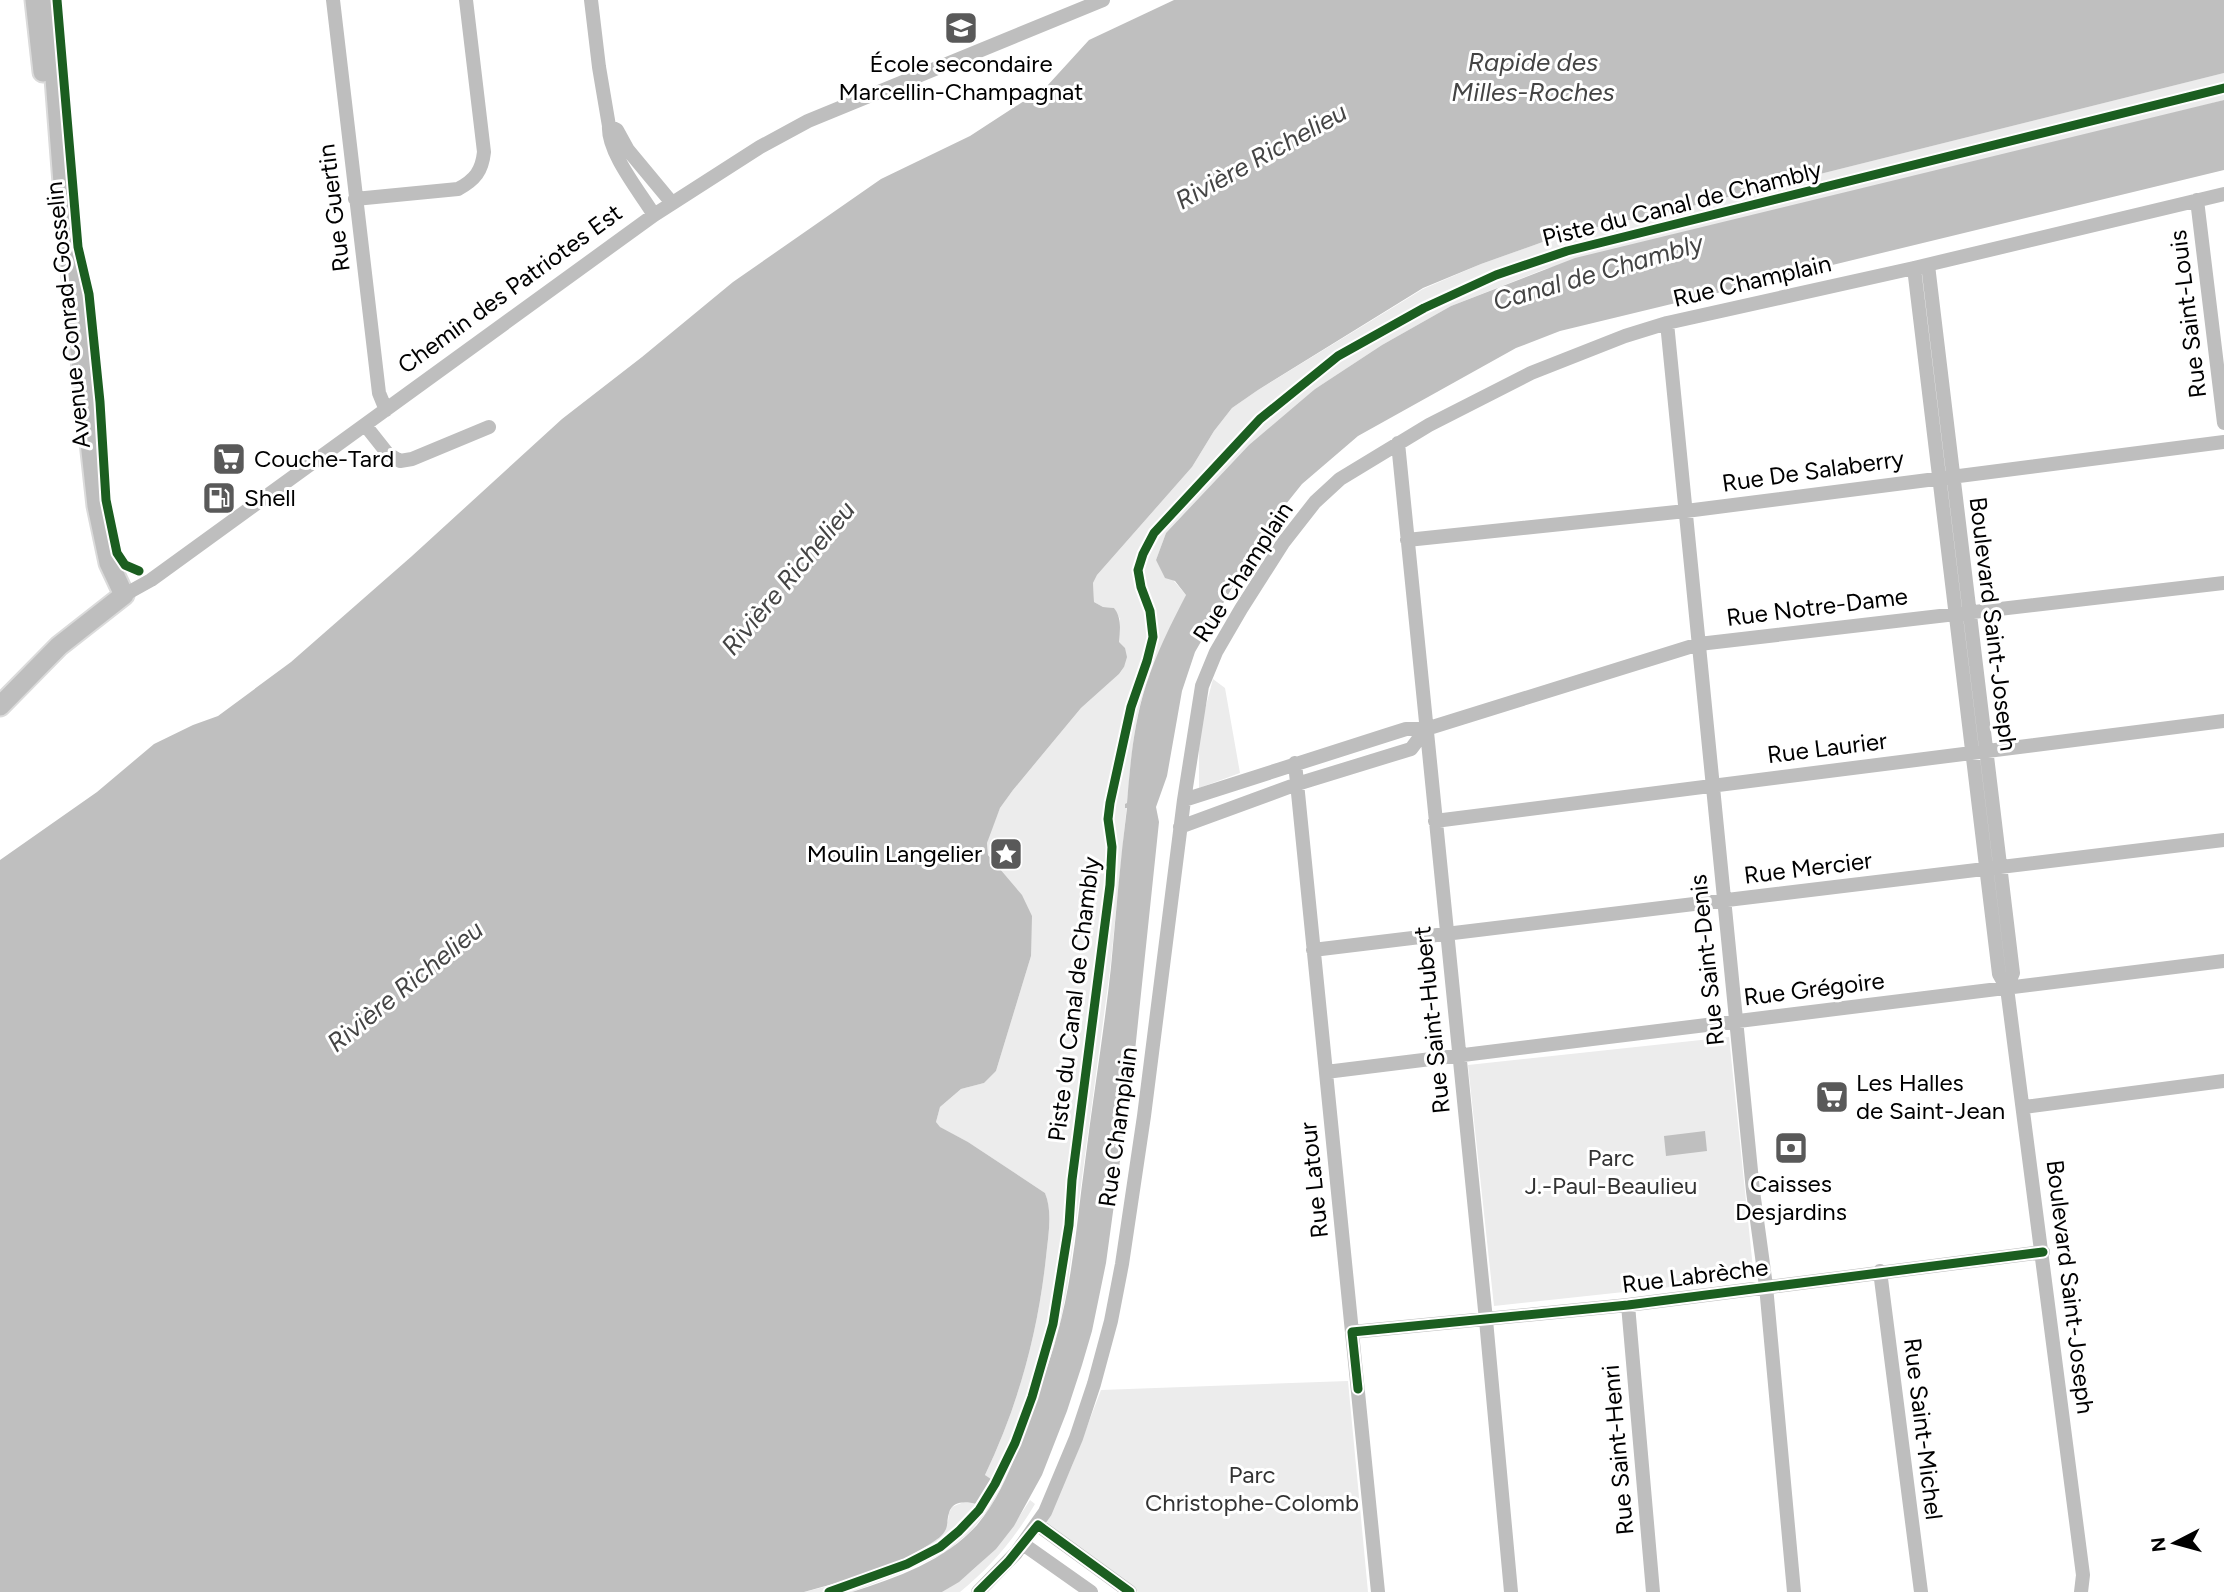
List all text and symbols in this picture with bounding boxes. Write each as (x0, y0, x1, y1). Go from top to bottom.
school or university icon: École secondaire Marcellin-Champagnat (942, 9, 980, 47)
water label: Rapide des Milles-Roches (1451, 46, 1615, 108)
place label: École secondaire Marcellin-Champagnat (839, 49, 1083, 106)
water label: Rivière Richelieu (1170, 96, 1352, 216)
street label: Rue Guertin (311, 143, 356, 274)
street label: Piste du Canal de Chambly (1539, 155, 1825, 252)
street label: Avenue Conrad-Gosselin (39, 180, 96, 450)
street label: Chemin des Patriotes Est (392, 198, 627, 380)
water label: Canal de Chambly (1489, 226, 1708, 317)
street label: Rue Saint-Louis (2163, 228, 2212, 400)
street label: Rue Champlain (1670, 248, 1834, 313)
supermarket icon: Couche-Tard (210, 440, 248, 478)
street label: Rue De Salaberry (1720, 443, 1906, 498)
place label: Couche-Tard (254, 444, 394, 473)
fuel station icon: Shell (200, 479, 238, 517)
place label: Shell (244, 483, 296, 512)
water label: Rivière Richelieu (714, 494, 862, 662)
street label: Boulevard Saint-Joseph (1964, 495, 2023, 753)
street label: Rue Champlain (1186, 496, 1299, 647)
street label: Rue Notre-Dame (1725, 581, 1909, 632)
street label: Rue Laurier (1765, 726, 1888, 769)
place icon: Moulin Langelier (987, 835, 1025, 873)
place label: Moulin Langelier (807, 839, 982, 868)
street label: Rue Mercier (1742, 845, 1874, 890)
street label: Piste du Canal de Chambly (1042, 854, 1105, 1143)
street label: Rue Saint-Denis (1683, 873, 1730, 1047)
water label: Rivière Richelieu (321, 913, 489, 1059)
street label: Rue Saint-Hubert (1407, 925, 1456, 1115)
street label: Rue Grégoire (1742, 965, 1886, 1012)
street label: Rue Champlain (1092, 1045, 1143, 1209)
place label: Les Halles de Saint-Jean (1856, 1068, 2005, 1125)
supermarket icon: Les Halles de Saint-Jean (1813, 1078, 1851, 1116)
street label: Rue Latour (1293, 1121, 1334, 1240)
bank icon: Caisses Desjardins (1772, 1129, 1810, 1167)
park label: Parc J.-Paul-Beaulieu (1525, 1143, 1697, 1200)
street label: Boulevard Saint-Joseph (2041, 1158, 2100, 1416)
place label: Caisses Desjardins (1735, 1169, 1847, 1226)
street label: Rue Labrèche (1620, 1252, 1770, 1299)
street label: Rue Saint-Michel (1898, 1336, 1949, 1522)
street label: Rue Saint-Henri (1596, 1364, 1639, 1536)
park label: Parc Christophe-Colomb (1145, 1460, 1359, 1517)
north arrow (2140, 1508, 2210, 1578)
text: N (2146, 1536, 2171, 1553)

